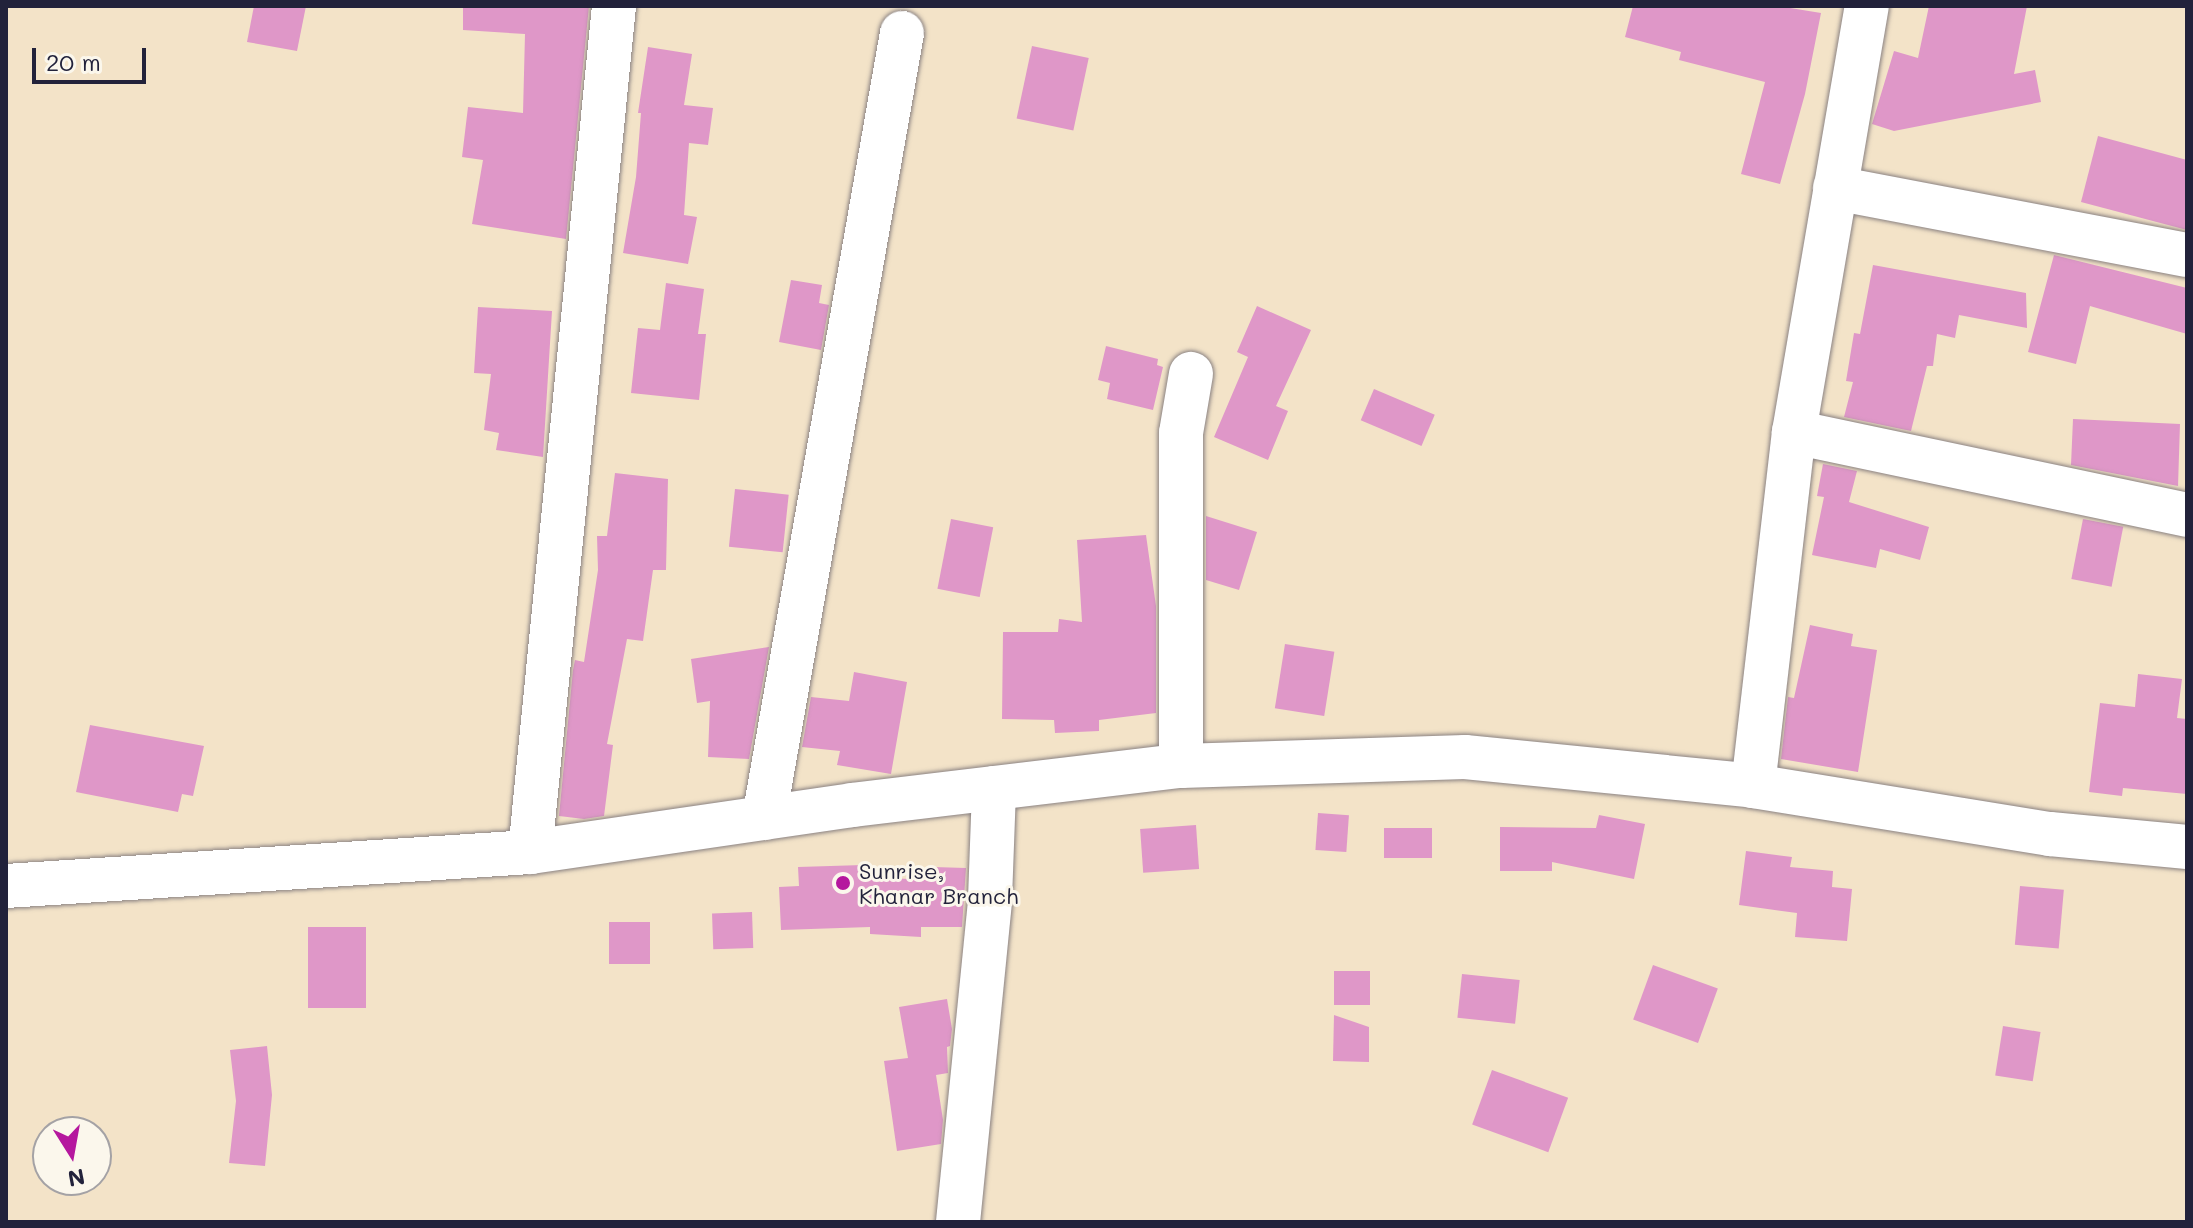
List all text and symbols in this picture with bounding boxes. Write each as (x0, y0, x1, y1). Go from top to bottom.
scale bar (36, 32, 150, 82)
text: 20 m (46, 46, 101, 77)
place label: Sunrise, Khanar Branch (859, 857, 1018, 908)
marker: Sunrise, Khanar Branch (834, 874, 852, 892)
north arrow (32, 1116, 112, 1196)
text: N (65, 1162, 87, 1194)

